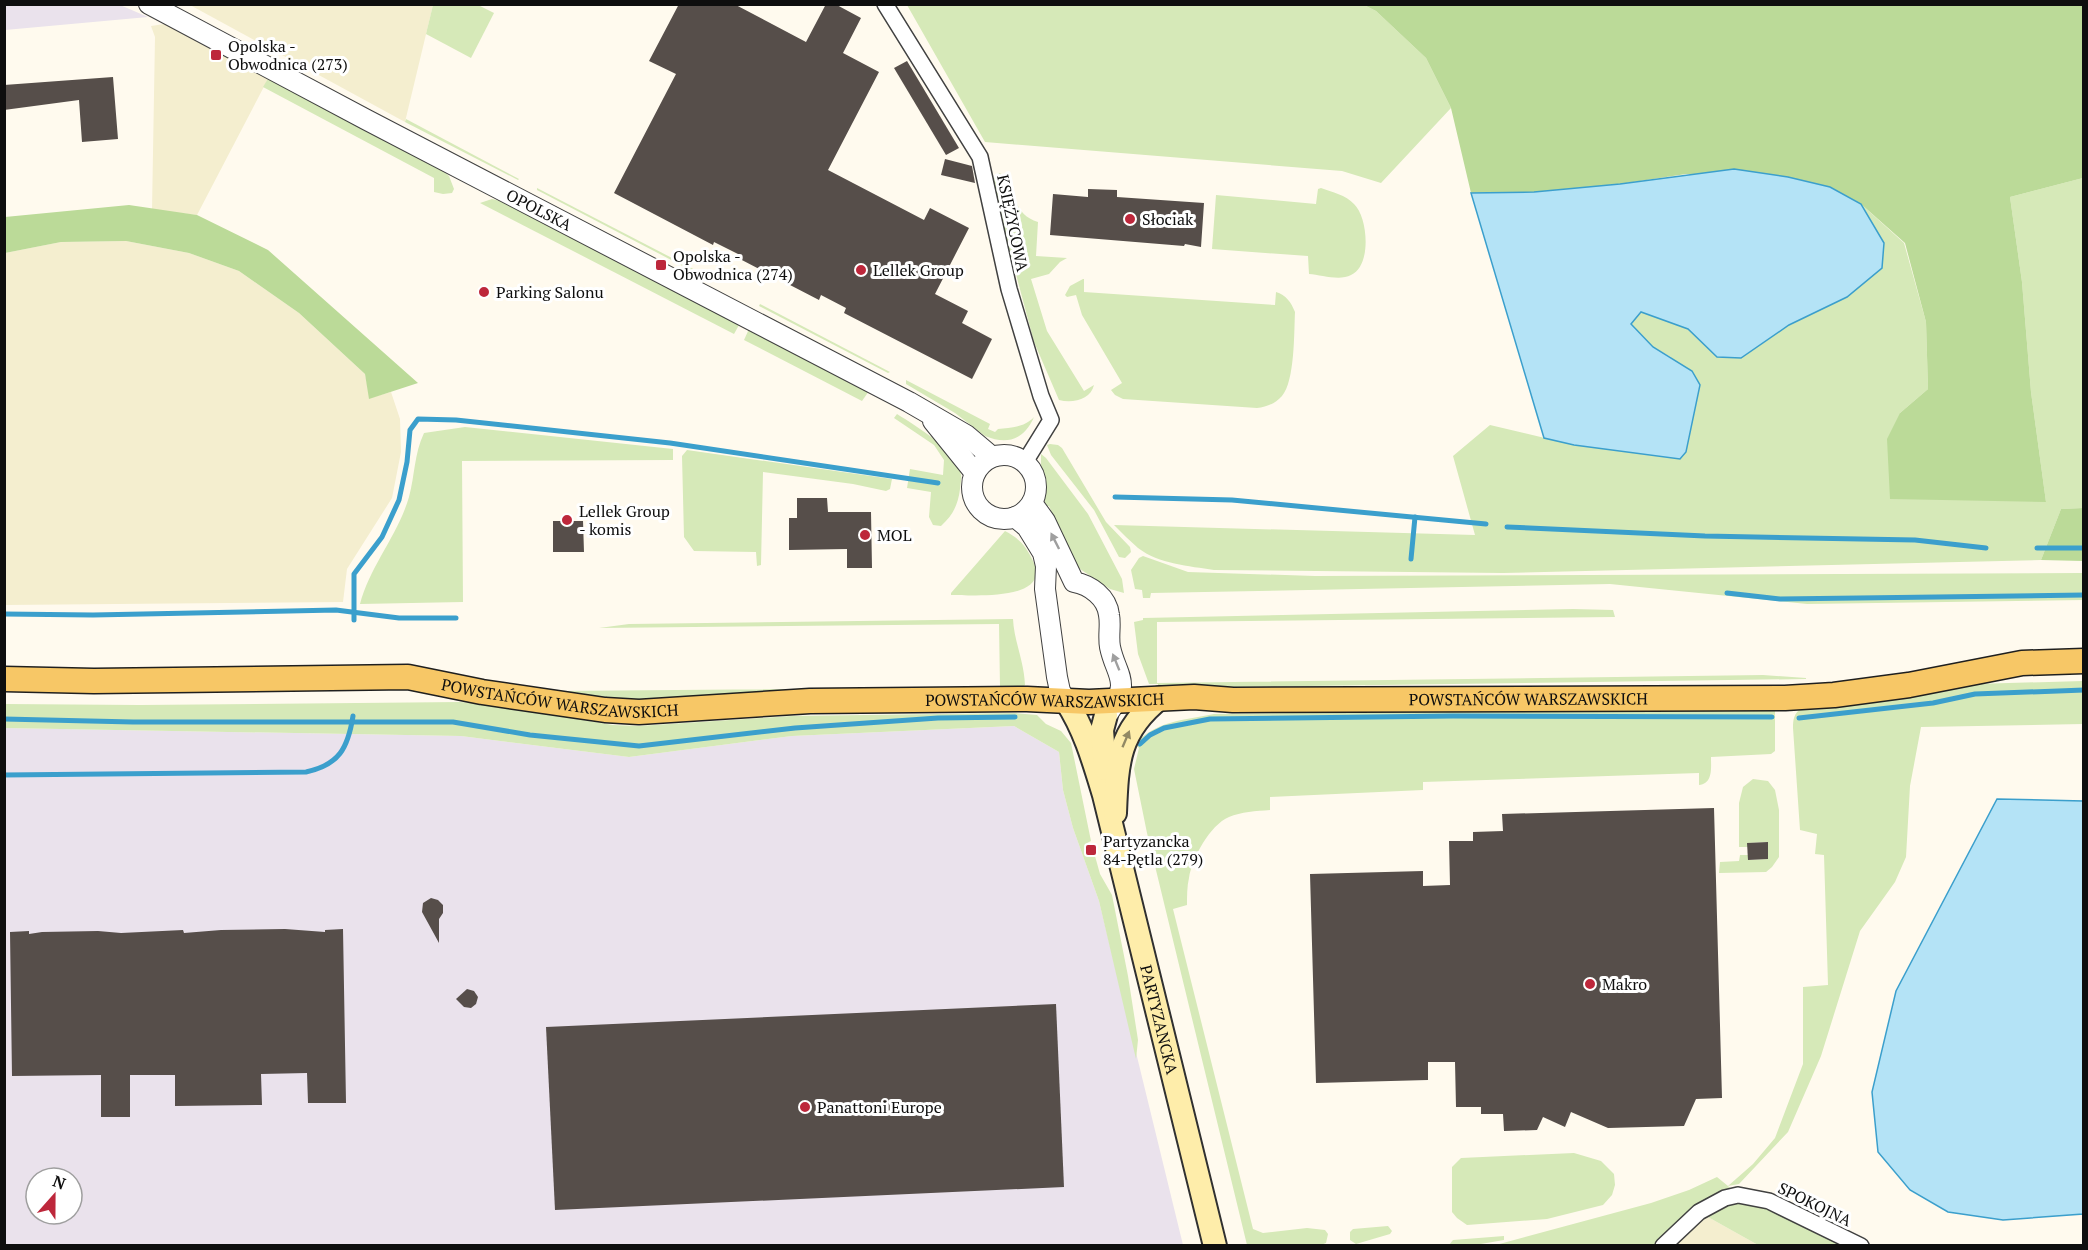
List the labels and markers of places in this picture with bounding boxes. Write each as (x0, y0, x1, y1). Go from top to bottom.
place label: Opolska - Obwodnica (273) (228, 35, 348, 75)
marker: Opolska - Obwodnica (273) (209, 48, 223, 62)
place label: Słociak (1142, 208, 1194, 230)
marker: Słociak (1123, 212, 1137, 226)
place label: Opolska - Obwodnica (274) (673, 245, 793, 285)
marker: Opolska - Obwodnica (274) (654, 258, 668, 272)
place label: Lellek Group (873, 259, 964, 281)
marker: Lellek Group (854, 263, 868, 277)
place label: Parking Salonu (496, 281, 604, 303)
marker: Parking Salonu (477, 285, 491, 299)
place label: Lellek Group - komis (579, 500, 670, 540)
marker: Lellek Group - komis (560, 513, 574, 527)
place label: MOL (877, 524, 912, 546)
marker: MOL (858, 528, 872, 542)
place label: Partyzancka 84-Pętla (279) (1103, 830, 1203, 870)
marker: Partyzancka 84-Pętla (279) (1084, 843, 1098, 857)
place label: Makro (1602, 973, 1647, 995)
marker: Makro (1583, 977, 1597, 991)
place label: Panattoni Europe (817, 1096, 942, 1118)
marker: Panattoni Europe (798, 1100, 812, 1114)

